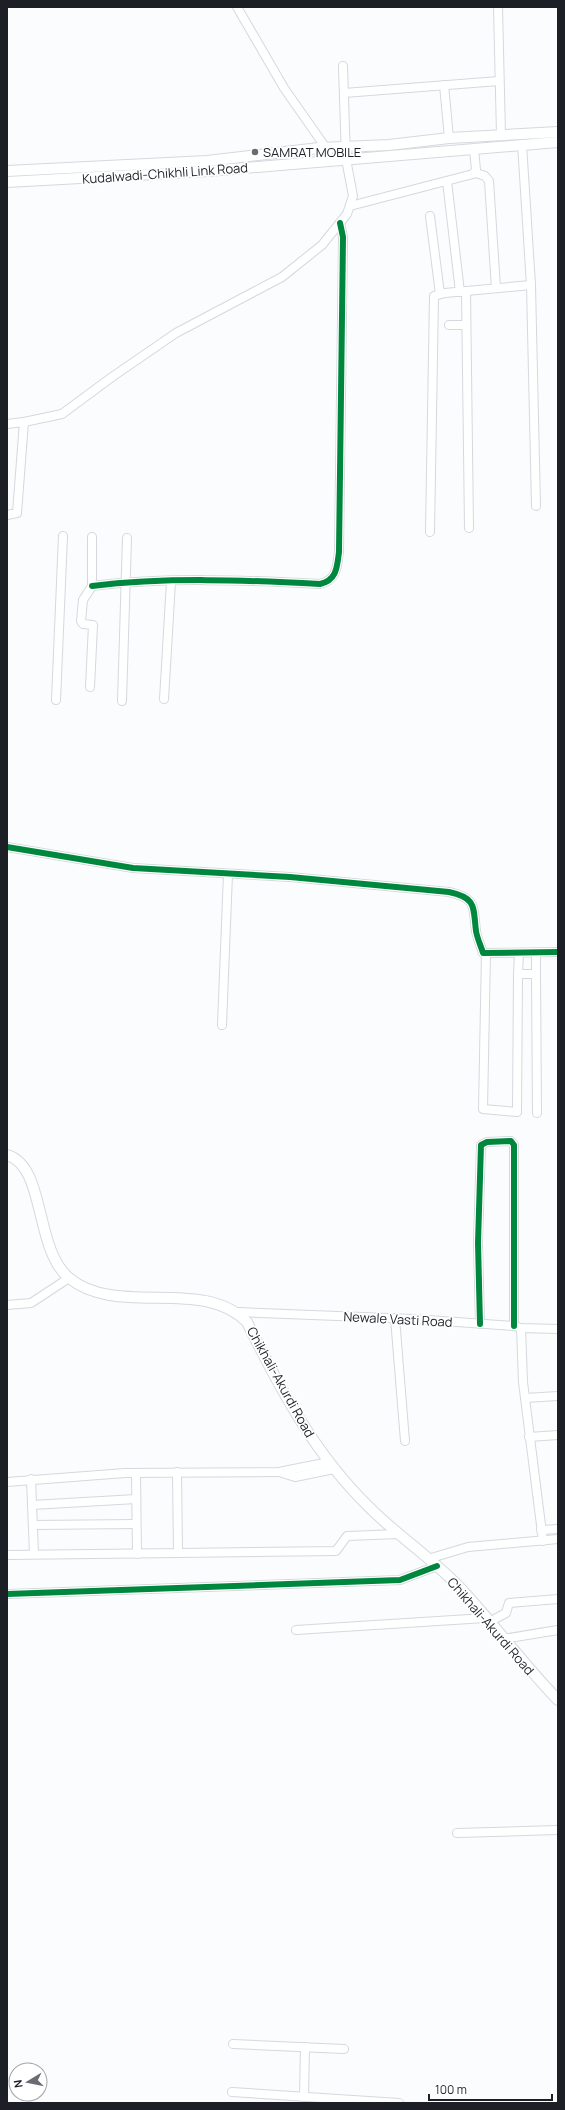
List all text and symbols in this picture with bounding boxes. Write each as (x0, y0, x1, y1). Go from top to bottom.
place label: SAMRAT MOBILE (263, 143, 361, 161)
marker: SAMRAT MOBILE (250, 147, 260, 157)
street label: Kudalwadi-Chikhli Link Road (82, 158, 248, 188)
street label: Newale Vasti Road (343, 1307, 453, 1331)
street label: Chikhali-Akurdi Road (243, 1323, 319, 1441)
street label: Chikhali-Akurdi Road (444, 1573, 538, 1679)
north arrow (8, 2062, 48, 2102)
scale bar (429, 2076, 552, 2102)
text: N (10, 2079, 26, 2089)
text: 100 m (435, 2081, 467, 2098)

